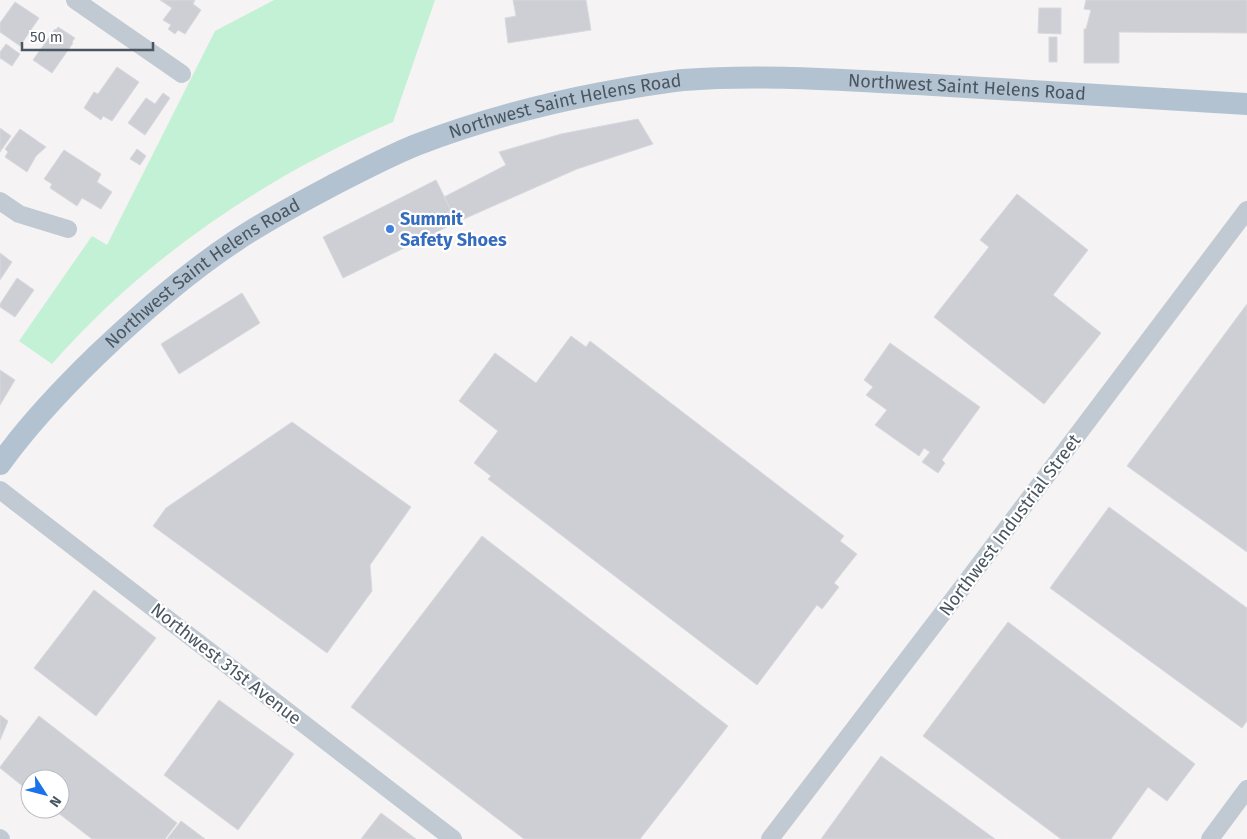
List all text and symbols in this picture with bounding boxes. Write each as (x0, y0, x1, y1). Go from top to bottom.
scale bar (22, 20, 154, 52)
text: 50 m (30, 28, 63, 46)
street label: Northwest Saint Helens Road (446, 69, 683, 143)
street label: Northwest Saint Helens Road (847, 69, 1086, 105)
street label: Northwest Saint Helens Road (100, 194, 304, 353)
place label: Summit Safety Shoes (400, 208, 507, 251)
marker: Summit Safety Shoes (384, 223, 396, 235)
street label: Northwest Industrial Street (934, 429, 1086, 620)
street label: Northwest 31st Avenue (146, 598, 306, 730)
north arrow (20, 769, 70, 819)
text: N (46, 793, 65, 810)

